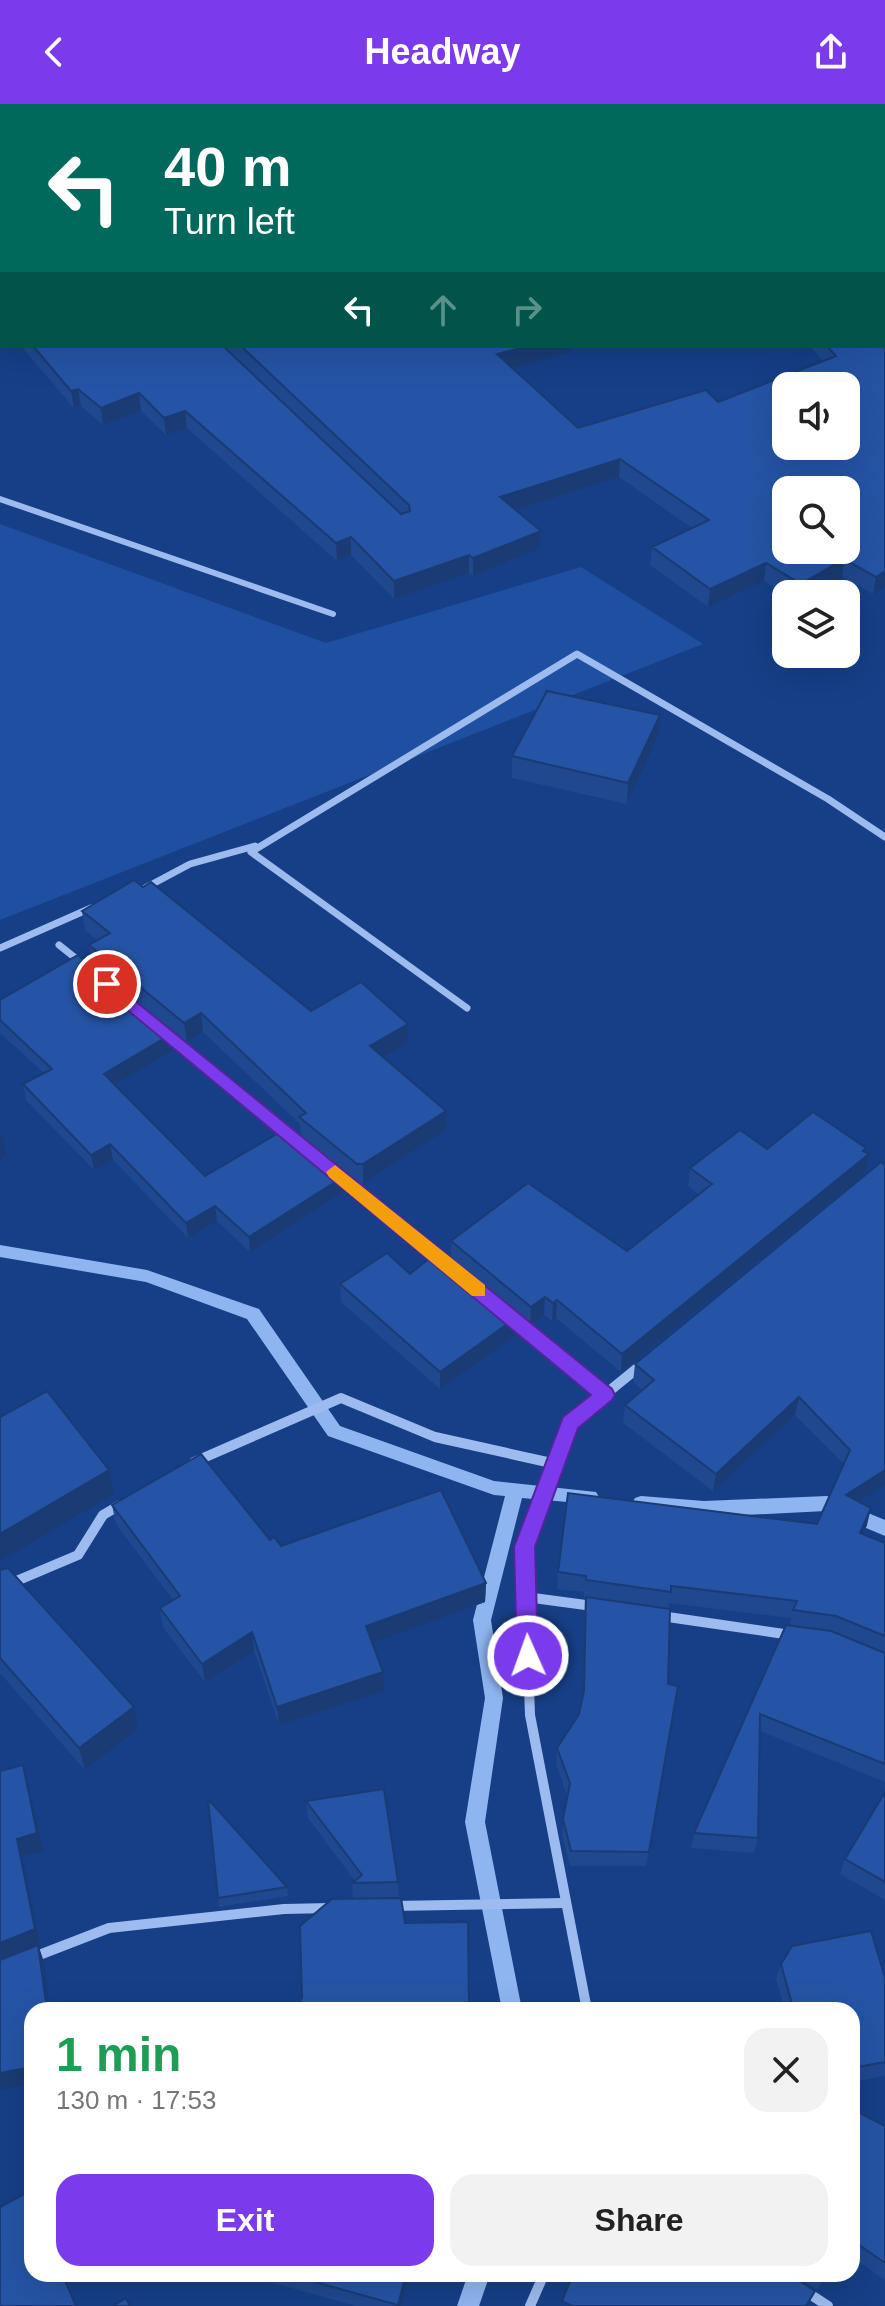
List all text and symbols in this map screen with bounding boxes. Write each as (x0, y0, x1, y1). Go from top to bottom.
icon: back (32, 30, 76, 74)
icon: share (809, 30, 853, 74)
text: Headway (364, 31, 521, 72)
text: 40 m (164, 135, 292, 198)
icon: left (32, 136, 136, 240)
text: Turn left (164, 201, 295, 242)
icon: left (337, 288, 381, 332)
icon: ahead (421, 288, 465, 332)
icon: right (505, 288, 549, 332)
map controls (772, 372, 860, 668)
button: sound (772, 372, 860, 460)
button: search (772, 476, 860, 564)
button: layers (772, 580, 860, 668)
pin (73, 950, 141, 1018)
icon: arrive (85, 962, 129, 1006)
position arrow (486, 1614, 570, 1698)
text: 1 min (56, 2028, 181, 2081)
button: close (744, 2028, 828, 2112)
text: 130 m · 17:53 (56, 2085, 216, 2115)
button: Exit (56, 2174, 434, 2266)
button: Share (450, 2174, 828, 2266)

